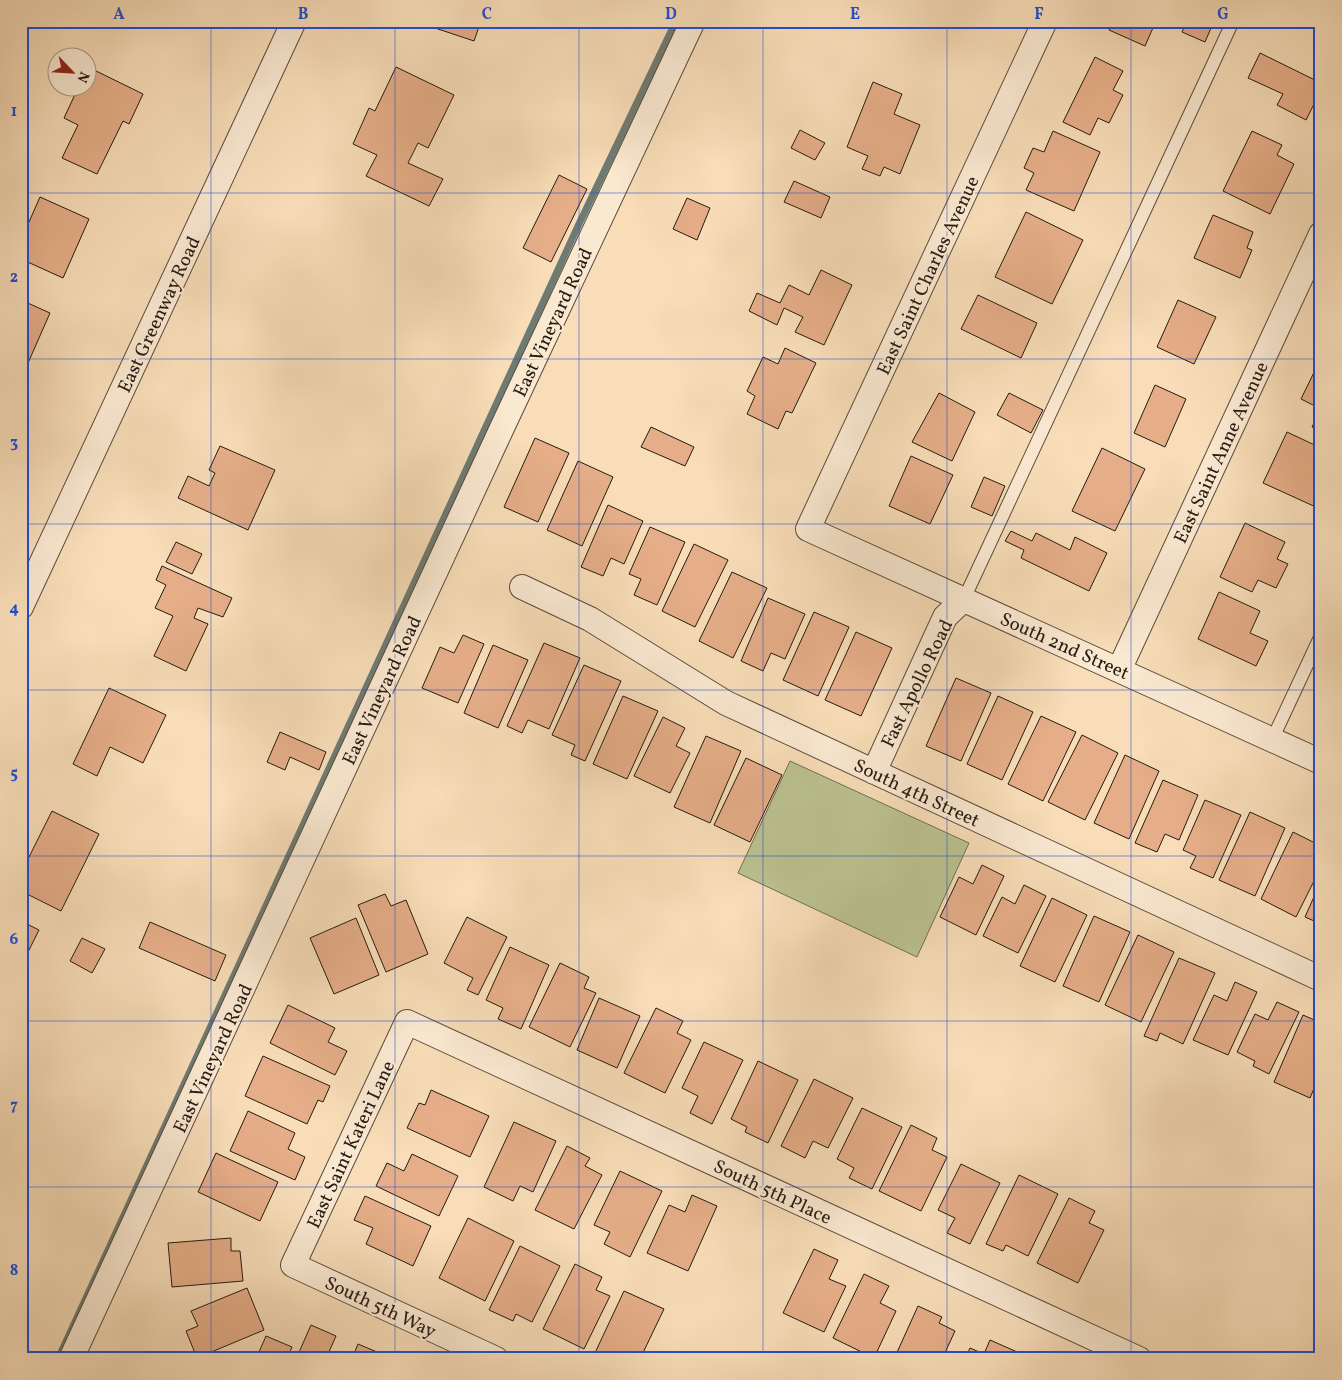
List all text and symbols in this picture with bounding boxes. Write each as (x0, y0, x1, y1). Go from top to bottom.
text: A (113, 4, 125, 26)
text: B (298, 4, 309, 26)
text: C (482, 4, 492, 26)
text: D (665, 4, 677, 26)
text: E (850, 4, 860, 26)
text: F (1034, 4, 1044, 26)
text: G (1217, 4, 1229, 26)
north arrow (48, 48, 98, 98)
text: N (72, 68, 93, 85)
text: 1 (11, 101, 17, 123)
street label: East Saint Charles Avenue (871, 172, 986, 380)
street label: East Greenway Road (112, 232, 208, 397)
street label: East Vineyard Road (508, 244, 600, 402)
text: 2 (10, 267, 18, 289)
street label: East Saint Anne Avenue (1168, 358, 1275, 548)
text: 3 (10, 432, 18, 454)
text: 4 (9, 598, 19, 620)
street label: South 2nd Street (995, 607, 1133, 687)
street label: East Vineyard Road (337, 612, 429, 770)
street label: Fast Apollo Road (876, 616, 960, 752)
street label: South 4th Street (849, 753, 984, 834)
text: 5 (10, 763, 18, 785)
text: 6 (10, 929, 19, 951)
street label: East Vineyard Road (168, 980, 260, 1138)
street label: East Saint Kateri Lane (301, 1057, 402, 1233)
text: 7 (10, 1095, 18, 1117)
street label: South 5th Place (709, 1154, 836, 1232)
text: 8 (10, 1260, 18, 1282)
street label: South 5th Way (320, 1271, 440, 1345)

